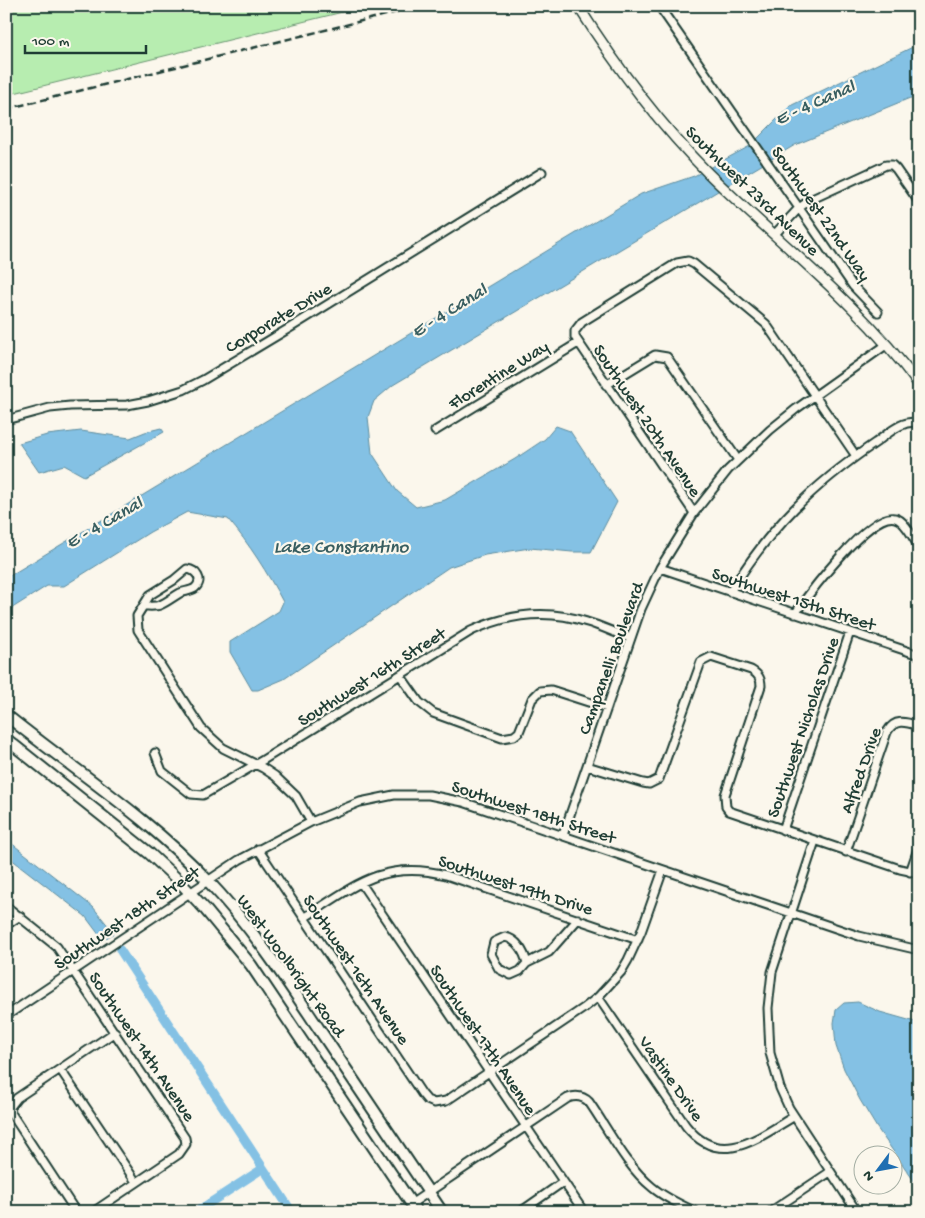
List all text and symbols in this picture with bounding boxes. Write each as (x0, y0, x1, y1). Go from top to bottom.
scale bar (25, 22, 146, 54)
text: 100 m (31, 33, 70, 51)
water label: E - 4 Canal (772, 76, 861, 132)
street label: Southwest 23rd Avenue (680, 122, 823, 262)
street label: Southwest 22nd Way (766, 143, 874, 286)
street label: Corporate Drive (222, 279, 337, 359)
water label: E - 4 Canal (408, 279, 493, 344)
street label: Florentine Way (444, 337, 553, 416)
street label: Southwest 20th Avenue (587, 341, 705, 502)
water label: E - 4 Canal (62, 492, 149, 555)
water label: Lake Constantino (274, 537, 409, 560)
street label: Southwest 15th Street (709, 564, 879, 637)
street label: Campanelli Boulevard (575, 579, 650, 738)
street label: Southwest 16th Street (295, 623, 452, 732)
street label: Southwest Nicholas Drive (764, 634, 845, 821)
street label: Alfred Drive (837, 724, 888, 817)
street label: Southwest 18th Street (449, 777, 619, 850)
street label: Southwest 19th Drive (435, 851, 596, 922)
street label: Southwest 18th Street (51, 862, 206, 976)
street label: West Woolbright Road (231, 891, 350, 1043)
street label: Southwest 16th Avenue (297, 891, 413, 1050)
street label: Southwest 17th Avenue (424, 961, 540, 1120)
street label: Southwest 14th Avenue (83, 969, 199, 1127)
street label: Vastine Drive (632, 1032, 707, 1127)
north arrow (852, 1146, 902, 1196)
text: N (859, 1167, 879, 1184)

